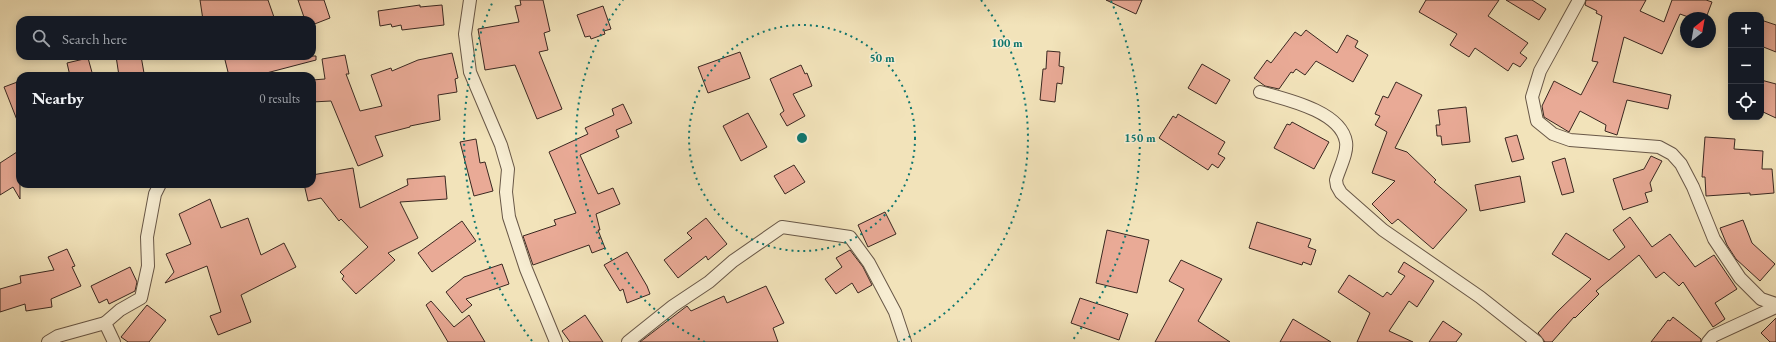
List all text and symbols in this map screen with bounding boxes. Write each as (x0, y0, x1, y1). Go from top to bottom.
north arrow (1680, 12, 1716, 48)
map controls (1728, 12, 1764, 120)
button: + (1728, 12, 1764, 48)
search box (16, 16, 316, 60)
icon: search (30, 27, 52, 49)
text: Search here (62, 29, 127, 48)
text: 100 m (991, 35, 1023, 51)
button: − (1728, 48, 1764, 84)
text: 50 m (869, 50, 895, 66)
button: locate (1728, 84, 1764, 120)
text: Nearby (32, 87, 84, 109)
text: 0 results (259, 90, 300, 107)
text: 150 m (1124, 130, 1156, 146)
centre of rings (795, 131, 809, 145)

